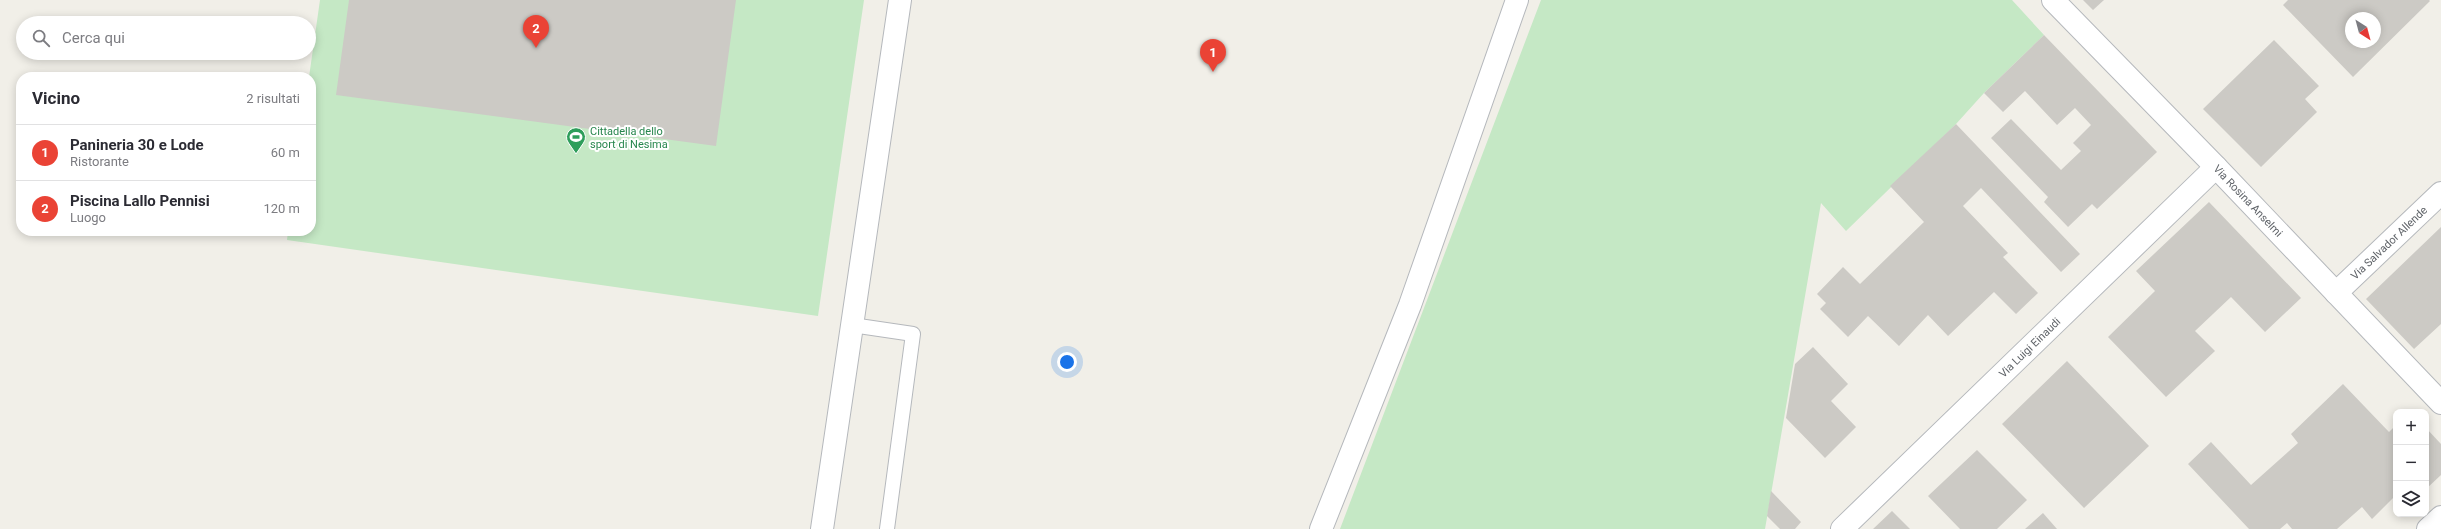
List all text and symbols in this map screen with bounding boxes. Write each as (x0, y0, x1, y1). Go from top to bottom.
north arrow (2345, 12, 2381, 48)
pin: 2 (523, 15, 549, 48)
search box (16, 16, 316, 60)
icon: search (30, 27, 52, 49)
text: Cerca qui (62, 29, 125, 47)
pin: 1 (1200, 39, 1226, 72)
text: Vicino (32, 88, 80, 108)
text: 2 risultati (246, 91, 300, 106)
place label: Cittadella dello sport di Nesima (590, 125, 668, 151)
sports icon: Cittadella dello sport di Nesima (565, 126, 587, 154)
text: Panineria 30 e Lode (70, 136, 204, 154)
text: 1 (41, 145, 49, 160)
text: 60 m (271, 145, 300, 160)
text: Ristorante (70, 154, 129, 169)
street label: Via Rosina Anselmi (2211, 162, 2285, 240)
text: Piscina Lallo Pennisi (70, 192, 210, 210)
text: 2 (41, 201, 49, 216)
text: 120 m (263, 201, 300, 216)
street label: Via Salvador Allende (2348, 204, 2430, 282)
text: Luogo (70, 210, 106, 225)
street label: Via Luigi Einaudi (1996, 315, 2063, 381)
your location (1057, 352, 1077, 372)
map controls (2393, 409, 2429, 517)
button: + (2393, 409, 2429, 445)
button: − (2393, 445, 2429, 481)
button: layers (2393, 481, 2429, 517)

